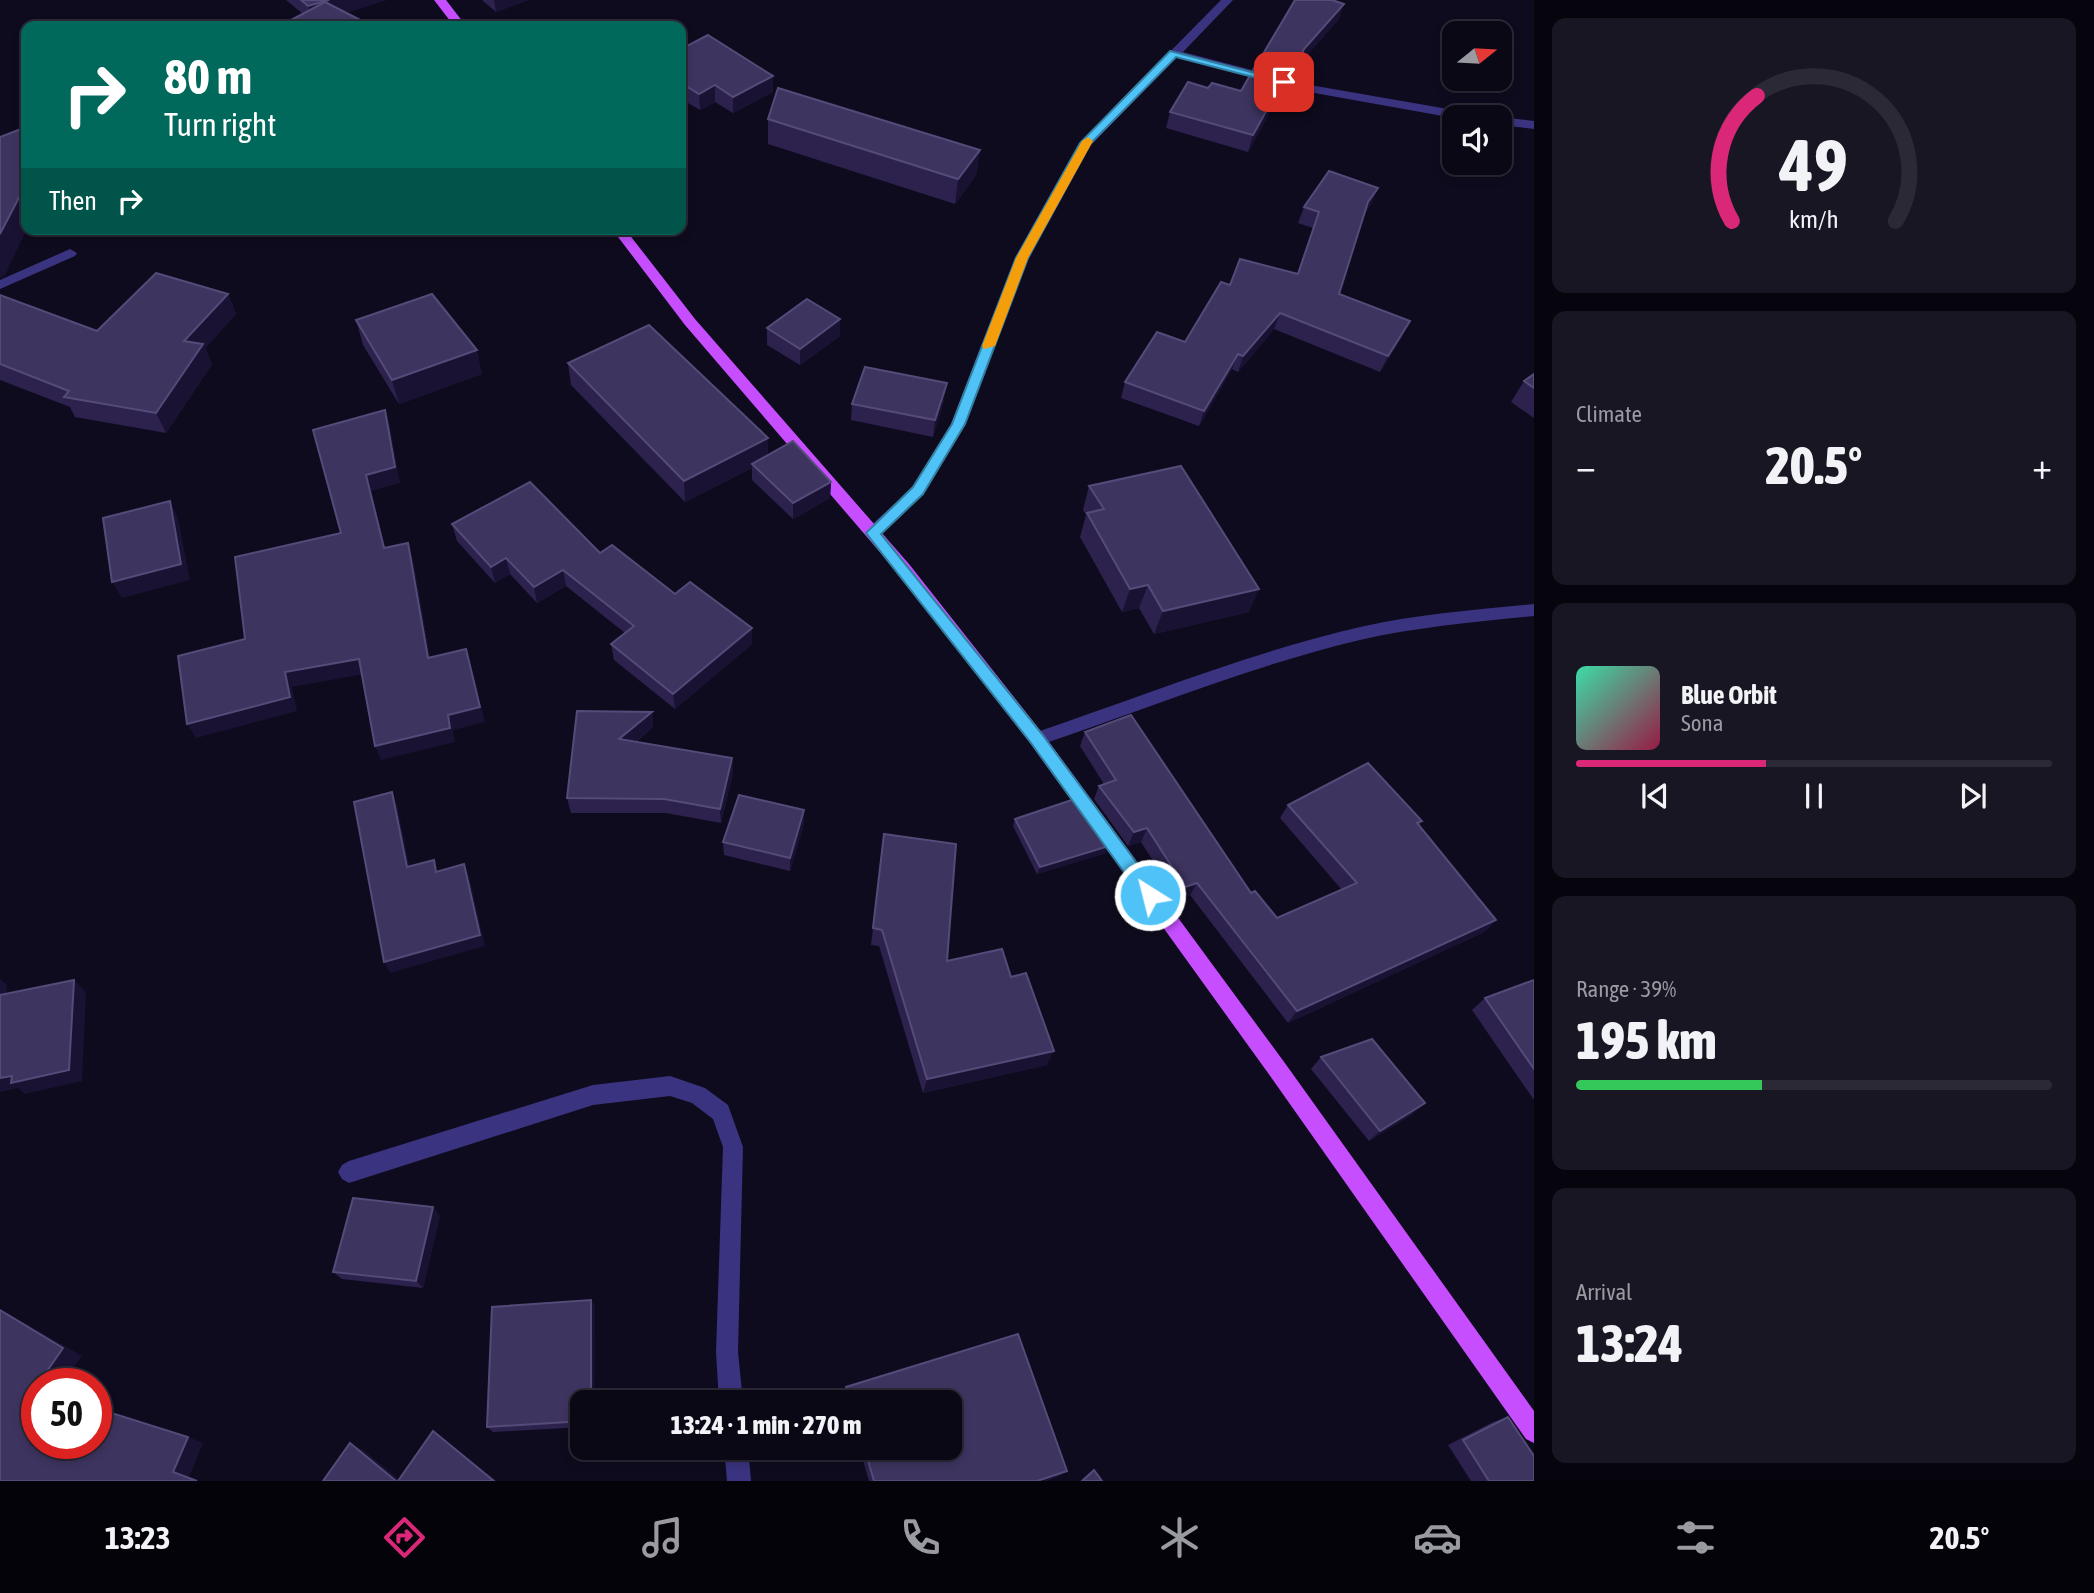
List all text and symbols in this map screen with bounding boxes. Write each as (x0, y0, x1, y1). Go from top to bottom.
north arrow (1442, 21, 1512, 91)
map controls (1442, 21, 1512, 175)
text: 80 m (164, 48, 252, 104)
icon: right (49, 49, 140, 140)
pin (1254, 52, 1314, 112)
icon: arrive (1265, 63, 1303, 101)
button: sound (1442, 105, 1512, 175)
text: Turn right (164, 106, 277, 143)
text: 49 (1779, 124, 1848, 207)
icon: right (111, 182, 149, 220)
text: Then (49, 186, 97, 216)
text: km/h (1789, 205, 1839, 233)
text: Climate (1576, 401, 1642, 427)
text: 20.5° (1766, 435, 1862, 495)
text: − (1576, 444, 1596, 487)
text: + (2032, 444, 2052, 487)
text: Blue Orbit (1681, 680, 1777, 710)
text: Sona (1681, 710, 1723, 736)
icon: previous (1636, 777, 1674, 815)
icon: pause (1795, 777, 1833, 815)
icon: next (1954, 777, 1992, 815)
position arrow (1113, 858, 1187, 932)
text: Range · 39% (1576, 976, 1676, 1002)
text: 195 km (1576, 1010, 1717, 1070)
text: Arrival (1576, 1279, 1632, 1305)
text: 13:24 (1576, 1313, 1683, 1373)
speed limit sign: 50 (21, 1368, 112, 1459)
text: 13:24 · 1 min · 270 m (671, 1410, 861, 1440)
icon: directions (380, 1513, 429, 1562)
icon: music (638, 1513, 687, 1562)
icon: phone (896, 1513, 945, 1562)
icon: climate (1155, 1513, 1204, 1562)
icon: car (1413, 1513, 1462, 1562)
icon: filters (1671, 1513, 1720, 1562)
text: 13:23 (105, 1519, 171, 1556)
text: 20.5° (1930, 1519, 1989, 1556)

